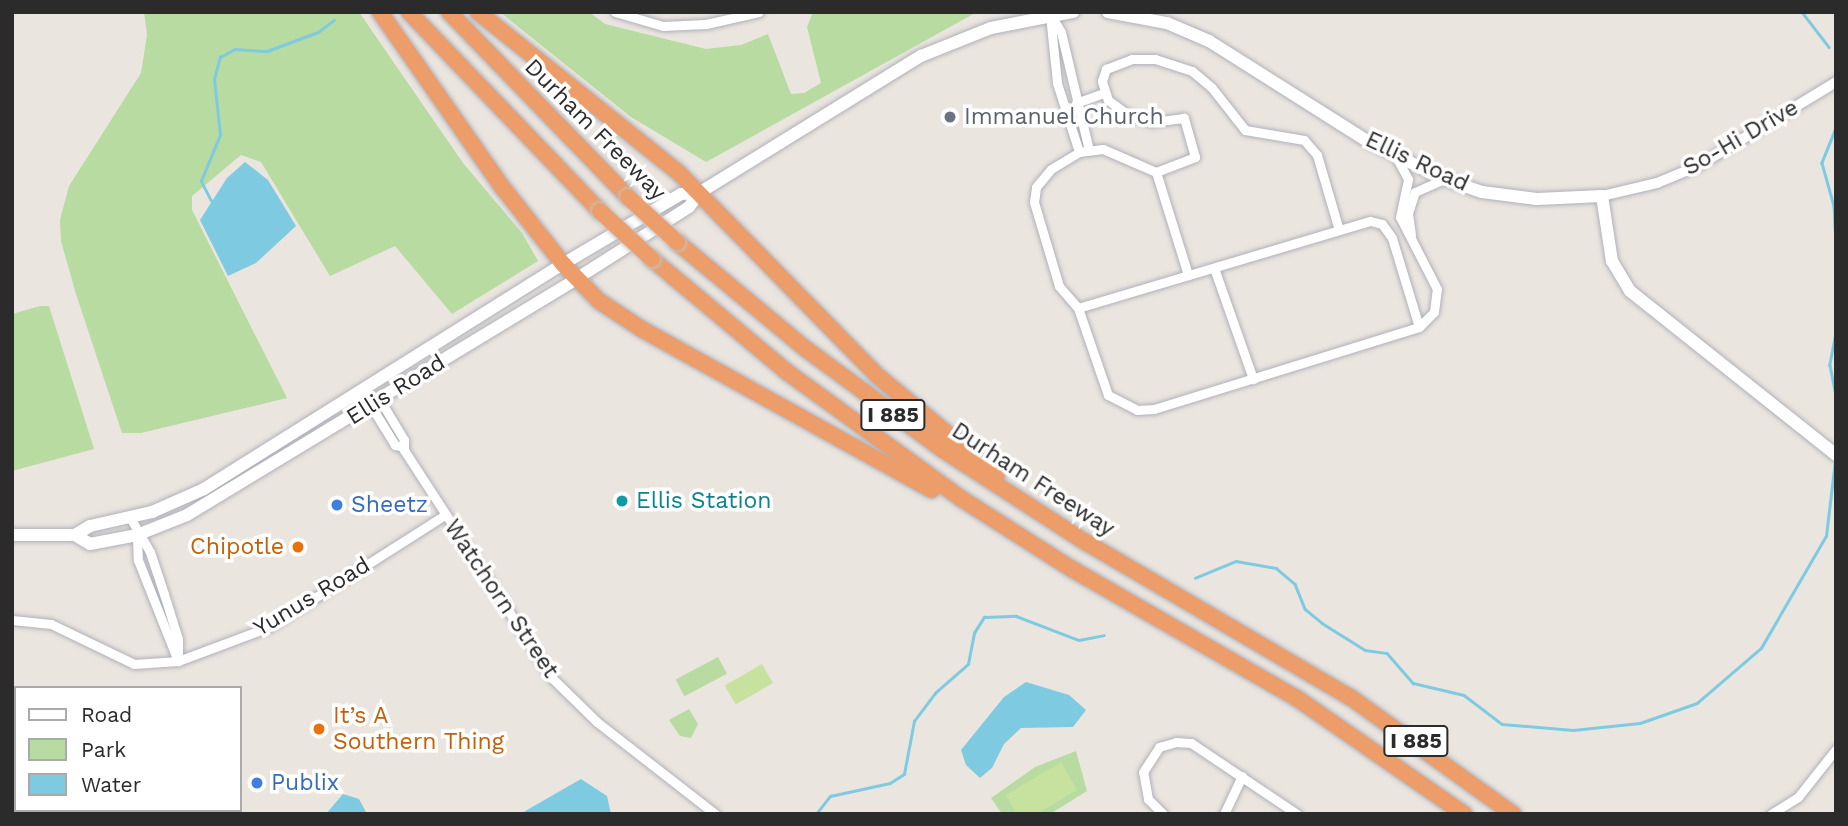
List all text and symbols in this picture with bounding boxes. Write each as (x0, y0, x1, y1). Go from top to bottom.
street label: Durham Freeway (519, 54, 671, 206)
street label: So-Hi Drive (1679, 94, 1803, 182)
place label: Immanuel Church (964, 103, 1164, 131)
marker: Immanuel Church (942, 109, 958, 125)
street label: Ellis Road (1361, 126, 1473, 198)
street label: Ellis Road (342, 349, 450, 431)
road number: I 885 (860, 398, 926, 432)
street label: Durham Freeway (946, 417, 1120, 543)
place label: Ellis Station (636, 487, 772, 515)
place label: Sheetz (351, 491, 428, 519)
marker: Ellis Station (614, 493, 630, 509)
marker: Sheetz (329, 497, 345, 513)
street label: Watchorn Street (438, 515, 564, 683)
place label: Chipotle (190, 533, 284, 561)
marker: Chipotle (290, 539, 306, 555)
street label: Yunus Road (249, 552, 375, 642)
legend (14, 686, 242, 812)
text: Road (81, 702, 132, 727)
place label: It’s A Southern Thing (333, 702, 505, 756)
marker: It’s A Southern Thing (311, 721, 327, 737)
road number: I 885 (1383, 724, 1449, 758)
text: Park (81, 737, 126, 762)
place label: Publix (271, 769, 339, 797)
text: Water (81, 772, 141, 797)
marker: Publix (249, 775, 265, 791)

